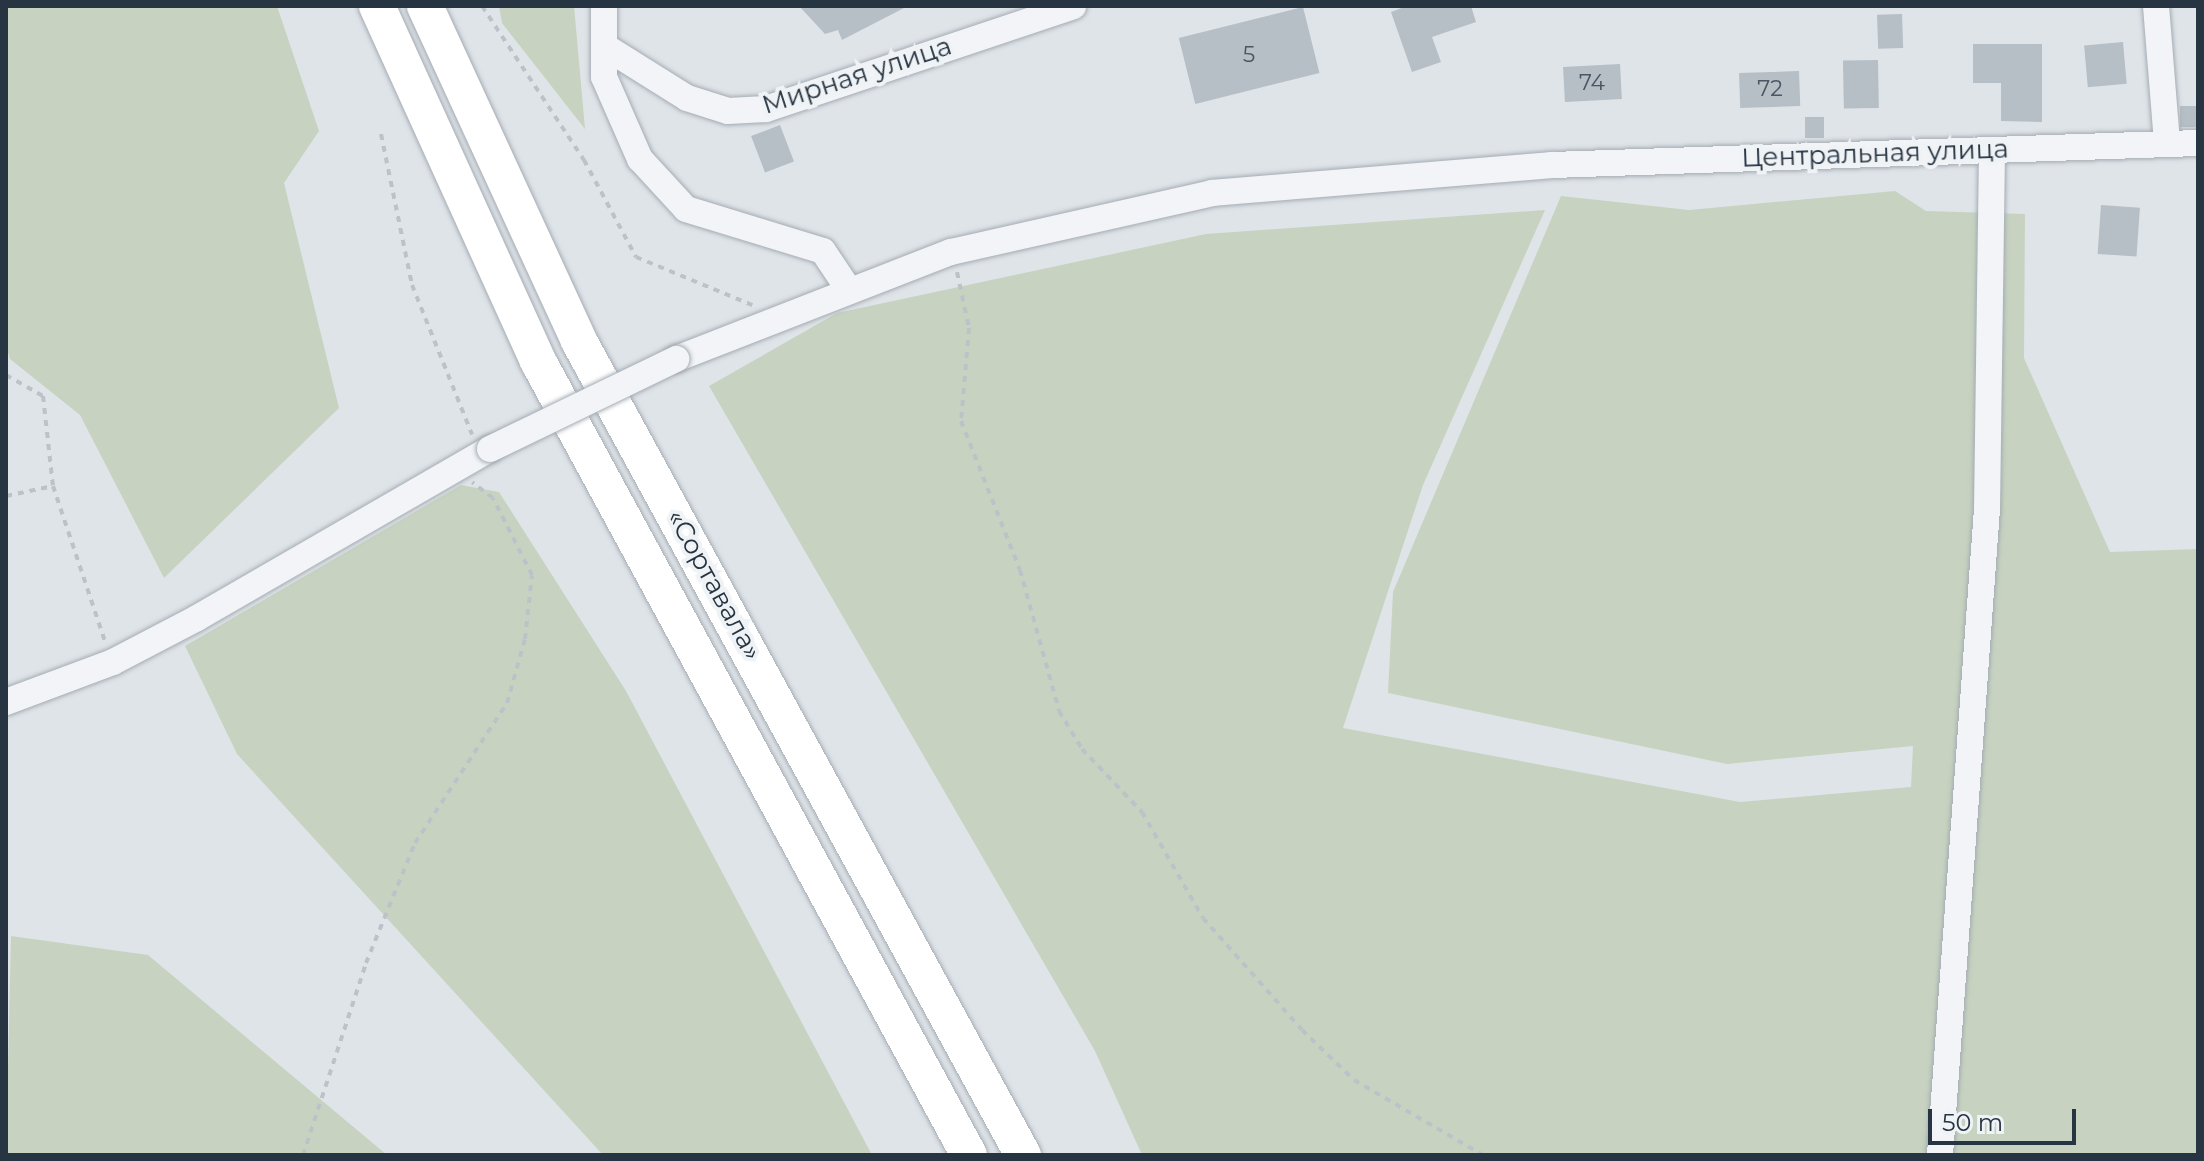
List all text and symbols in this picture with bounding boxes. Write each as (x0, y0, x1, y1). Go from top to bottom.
street label: Мирная улица (758, 31, 956, 121)
house number: 5 (1243, 42, 1255, 68)
house number: 74 (1579, 70, 1605, 96)
house number: 72 (1757, 76, 1783, 102)
street label: Центральная улица (1741, 134, 2009, 174)
street label: «Сортавала» (660, 505, 768, 665)
scale bar (1932, 1093, 2080, 1143)
text: 50 m (1942, 1108, 2003, 1137)

